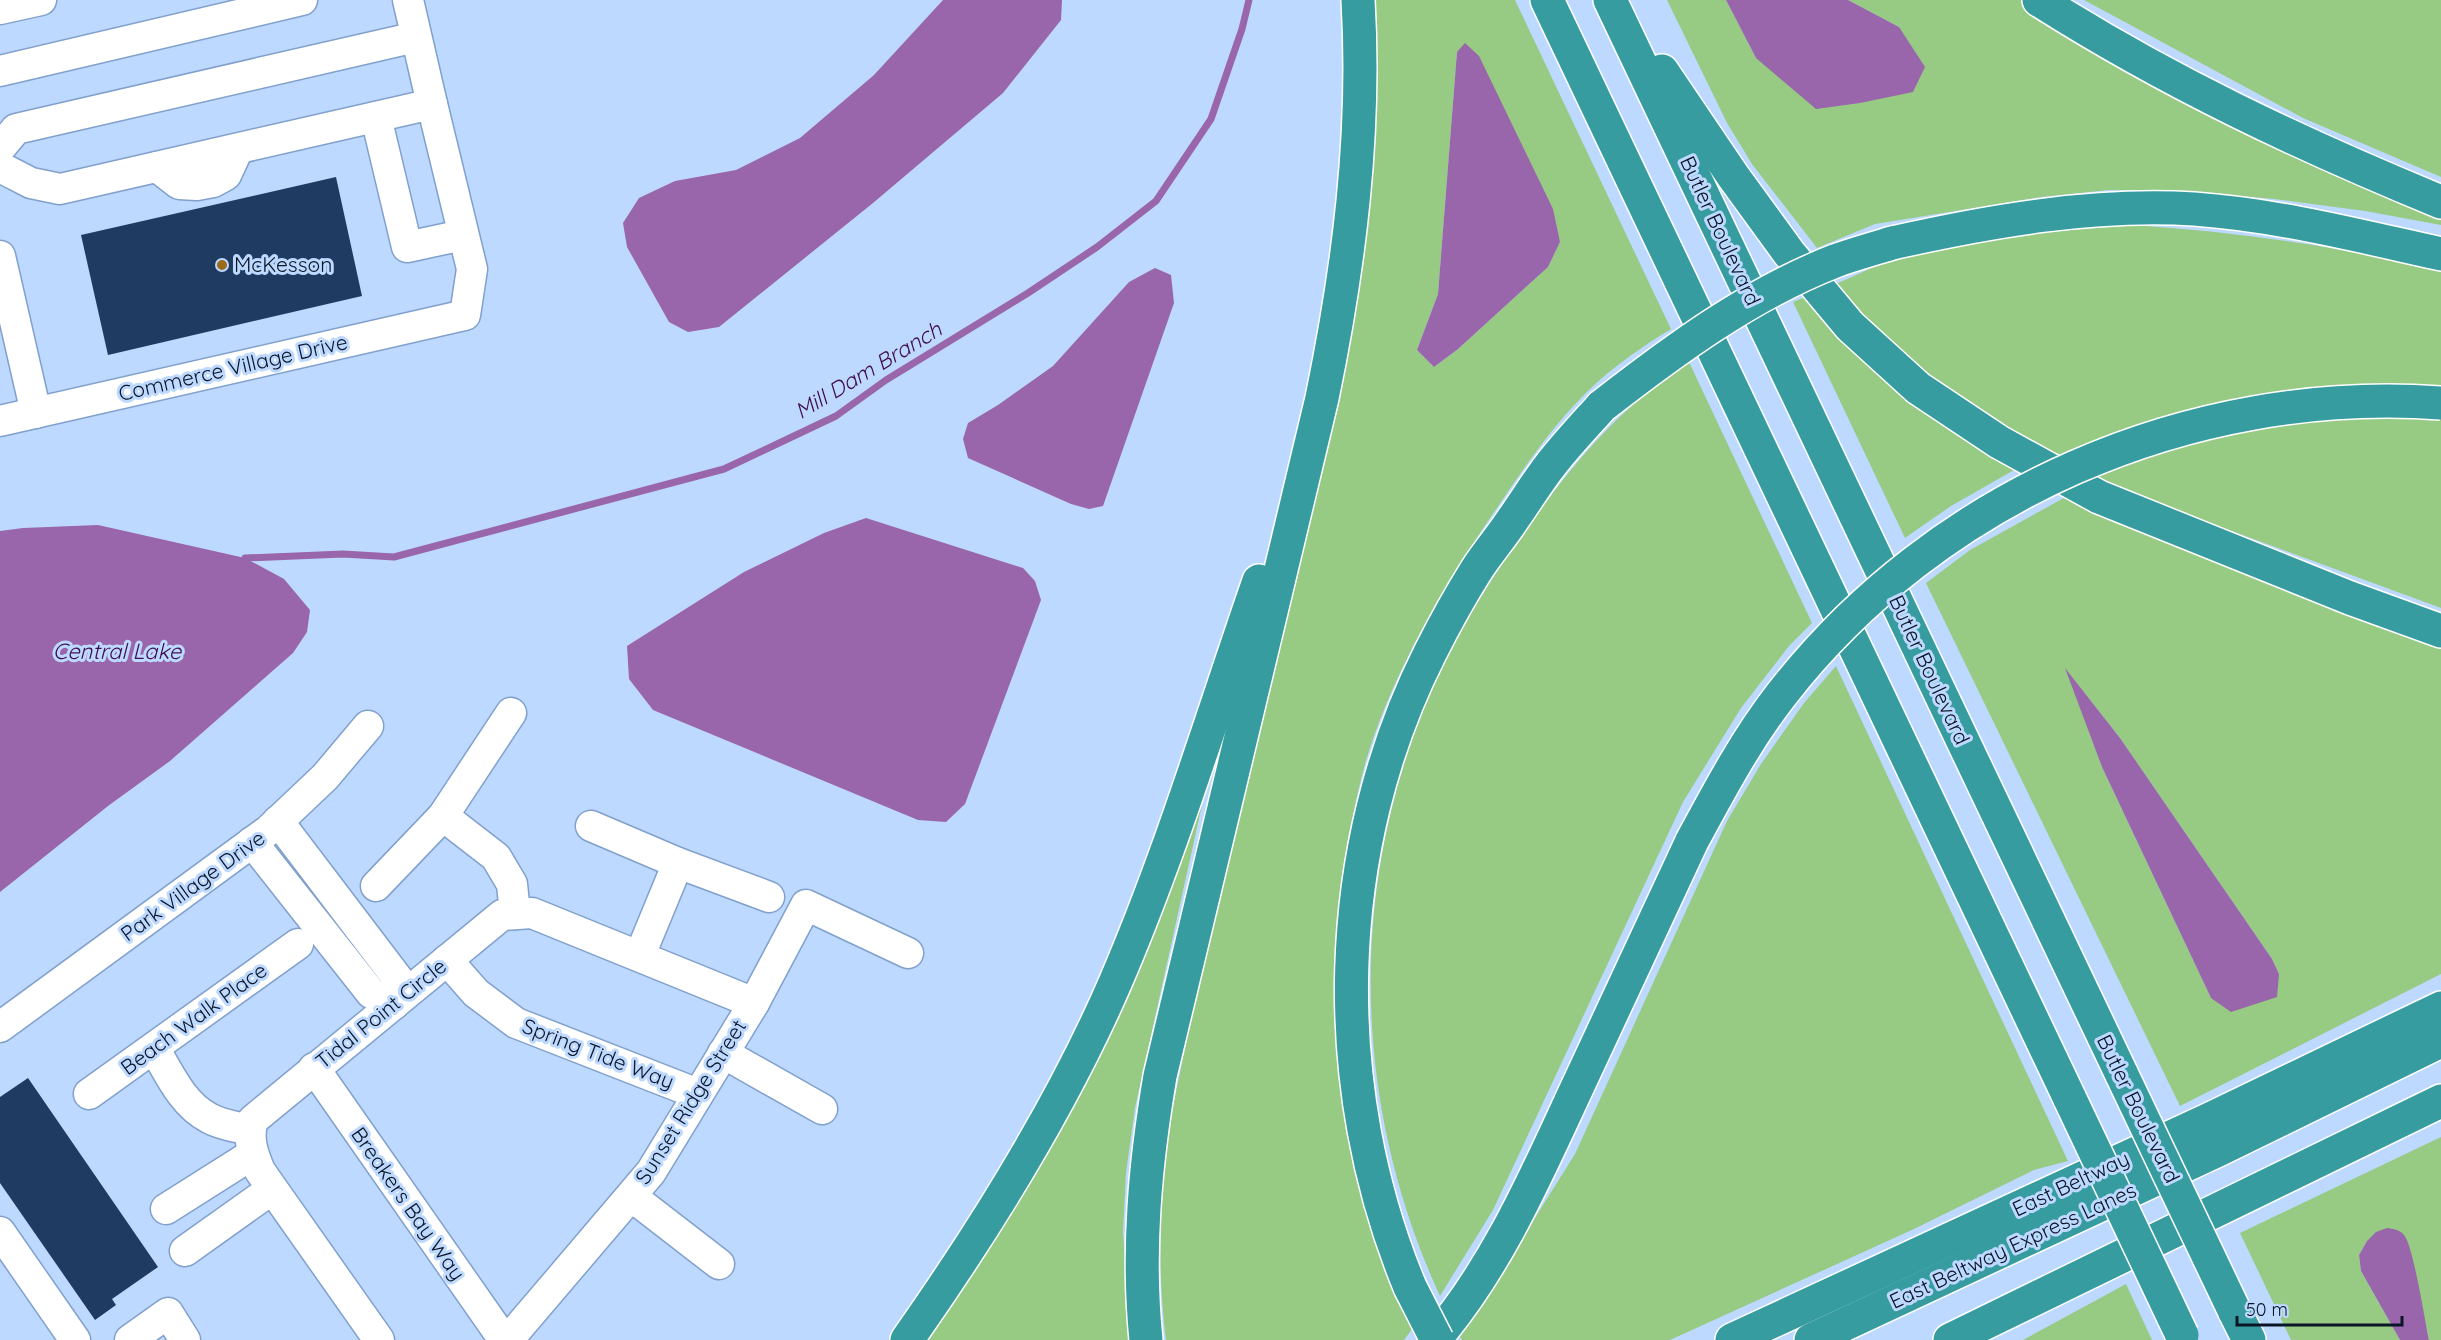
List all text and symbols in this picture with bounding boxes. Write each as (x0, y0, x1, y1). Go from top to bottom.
street label: Butler Boulevard (1675, 152, 1767, 309)
place label: McKesson (234, 251, 332, 277)
marker: McKesson (215, 258, 229, 272)
water label: Mill Dam Branch (789, 315, 947, 425)
street label: Commerce Village Drive (116, 328, 350, 406)
street label: Butler Boulevard (1884, 591, 1976, 748)
water label: Central Lake (53, 637, 183, 665)
street label: Park Village Drive (115, 824, 270, 946)
street label: Tidal Point Circle (310, 953, 451, 1074)
street label: Beach Walk Place (115, 956, 272, 1080)
street label: Spring Tide Way (519, 1012, 678, 1094)
street label: Sunset Ridge Street (629, 1014, 751, 1189)
street label: Butler Boulevard (2092, 1030, 2186, 1187)
street label: Breakers Bay Way (346, 1122, 471, 1285)
street label: East Beltway (2008, 1145, 2133, 1222)
street label: East Beltway Express Lanes (1885, 1176, 2140, 1314)
scale bar (2237, 1289, 2402, 1327)
text: 50 m (2246, 1298, 2288, 1321)

